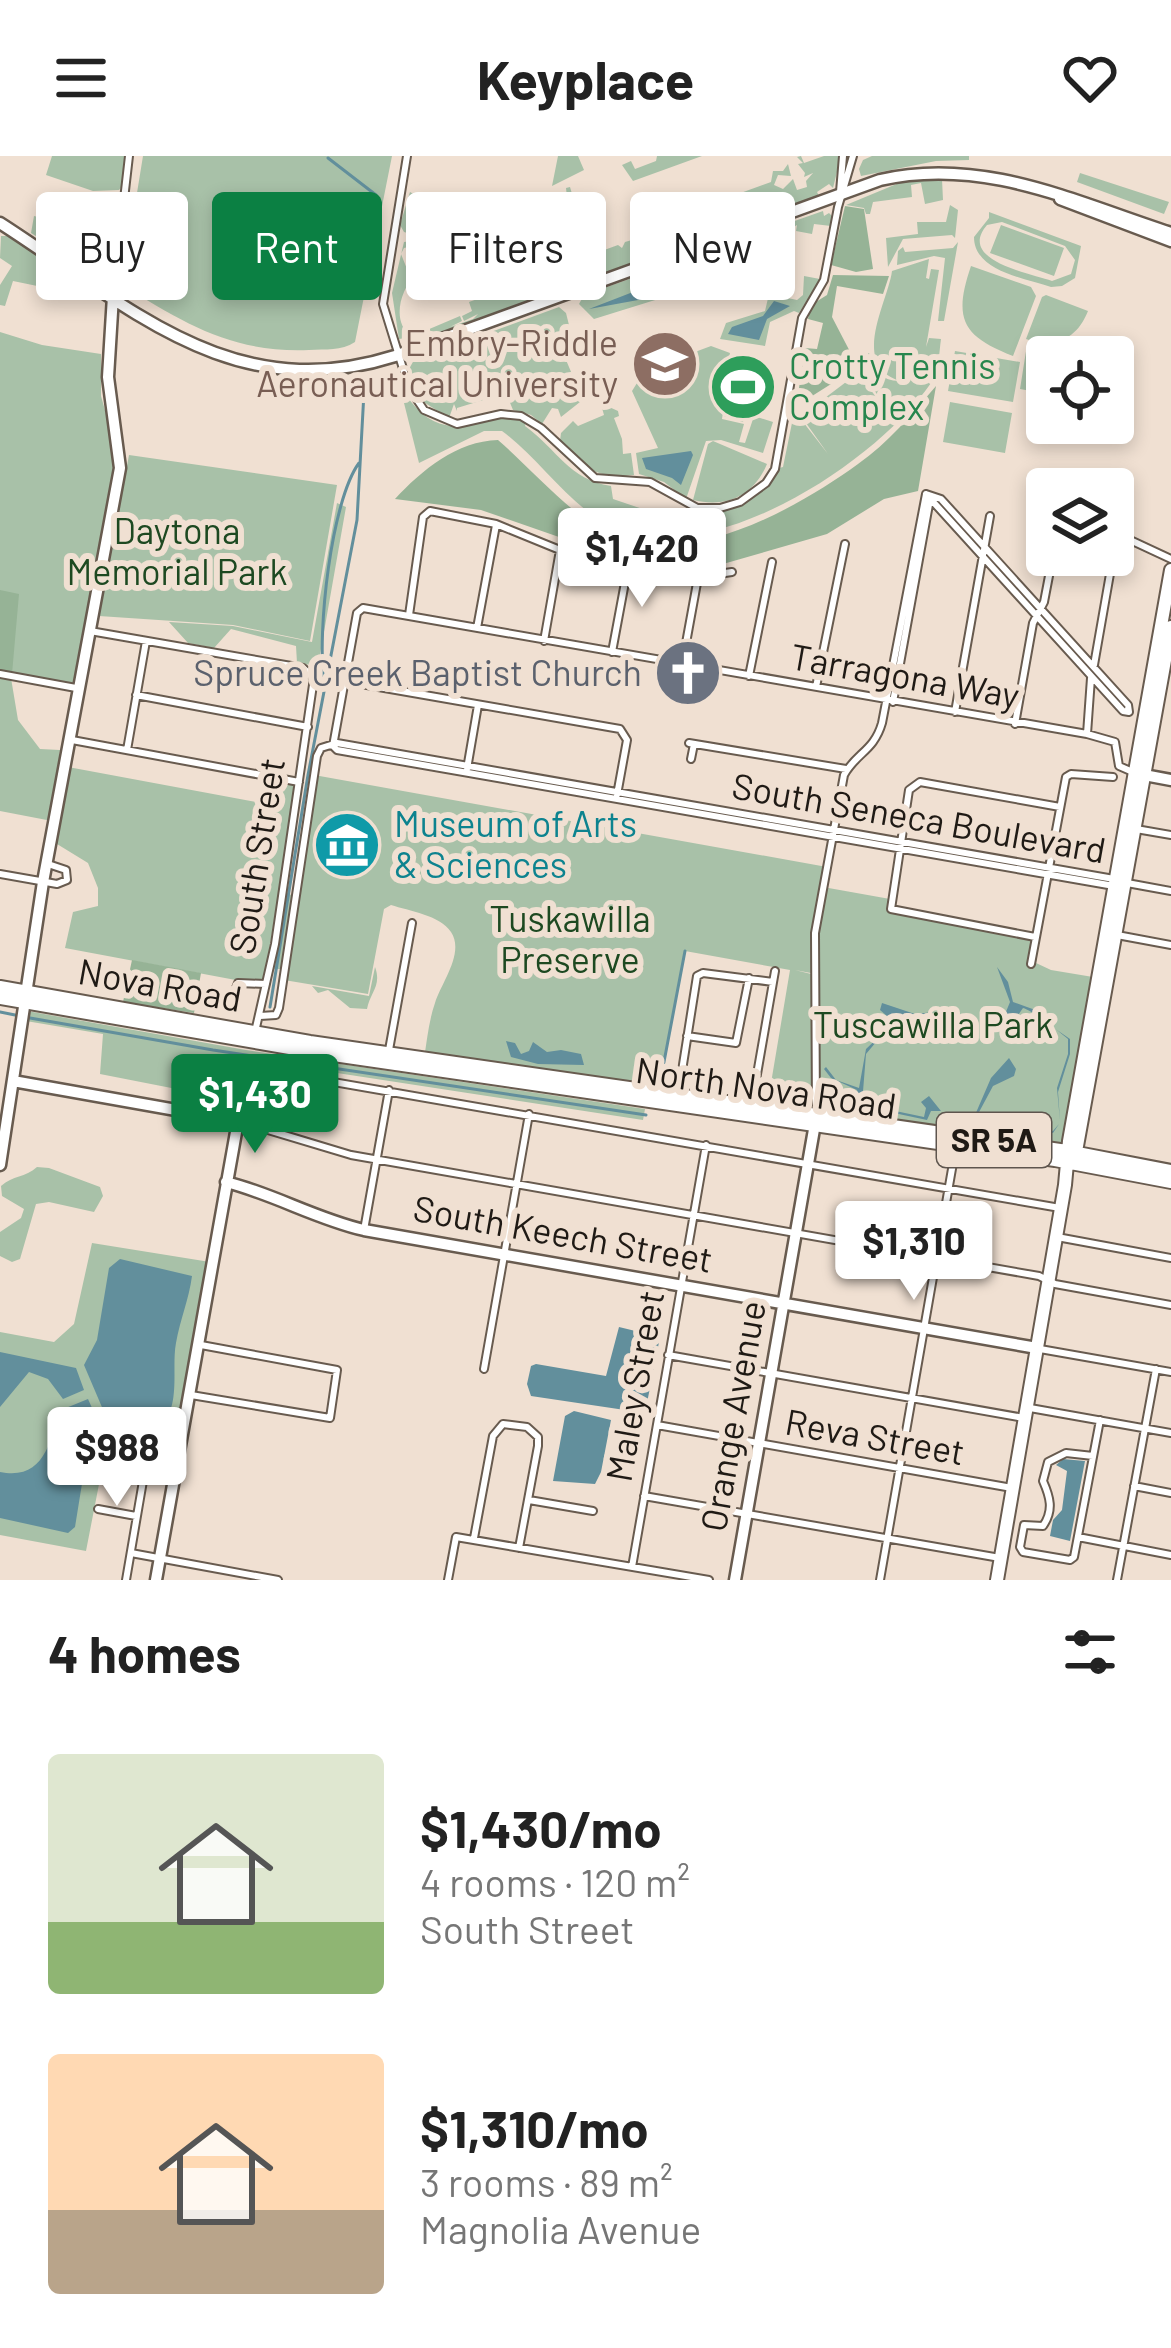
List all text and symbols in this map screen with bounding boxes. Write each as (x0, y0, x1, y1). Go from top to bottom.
icon: menu (48, 45, 114, 111)
icon: heart (1057, 45, 1123, 111)
text: Keyplace (477, 46, 694, 111)
chip: Buy (36, 192, 188, 300)
chip: Rent (212, 192, 382, 300)
chip: Filters (406, 192, 606, 300)
chip: New (630, 192, 795, 300)
place label: Embry-Riddle Aeronautical University (256, 320, 618, 404)
school or university icon: Embry-Riddle Aeronautical University (630, 329, 700, 399)
map controls (1026, 336, 1134, 576)
button: locate (1026, 336, 1134, 444)
place label: Crotty Tennis Complex (789, 343, 996, 427)
sports icon: Crotty Tennis Complex (708, 352, 778, 422)
button: layers (1026, 468, 1134, 576)
park label: Daytona Memorial Park (67, 508, 287, 592)
pin: $1,420 (544, 508, 740, 610)
text: $1,420 (585, 523, 699, 570)
street label: Tarragona Way (788, 633, 1023, 716)
church icon: Spruce Creek Baptist Church (653, 638, 723, 708)
place label: Spruce Creek Baptist Church (193, 650, 642, 693)
street label: South Street (219, 755, 292, 957)
street label: South Seneca Boulevard (729, 762, 1109, 871)
place label: Museum of Arts & Sciences (394, 801, 637, 885)
museum icon: Museum of Arts & Sciences (312, 810, 382, 880)
park label: Tuskawilla Preserve (489, 896, 651, 980)
street label: Nova Road (75, 948, 245, 1019)
park label: Tuscawilla Park (813, 1002, 1053, 1045)
street label: North Nova Road (633, 1047, 899, 1126)
pin: $1,430 (157, 1054, 353, 1156)
text: $1,430 (198, 1069, 312, 1116)
road number: SR 5A (937, 1113, 1051, 1167)
street label: South Keech Street (410, 1185, 716, 1280)
pin: $1,310 (816, 1201, 1012, 1303)
text: $1,310 (862, 1216, 966, 1263)
street label: Maley Street (596, 1287, 671, 1485)
street label: Orange Avenue (690, 1297, 773, 1534)
street label: Reva Street (782, 1399, 968, 1472)
pin: $988 (46, 1407, 188, 1509)
text: $988 (74, 1422, 160, 1469)
icon: filters (1057, 1619, 1123, 1685)
text: 4 homes (48, 1622, 241, 1683)
text: $1,430/mo (420, 1797, 662, 1858)
icon: home (144, 1802, 288, 1946)
text: 4 rooms · 120 m² (420, 1858, 690, 1905)
text: South Street (420, 1905, 634, 1952)
text: $1,310/mo (420, 2097, 649, 2158)
icon: home (144, 2102, 288, 2246)
text: 3 rooms · 89 m² (420, 2158, 673, 2205)
text: Magnolia Avenue (420, 2205, 701, 2252)

